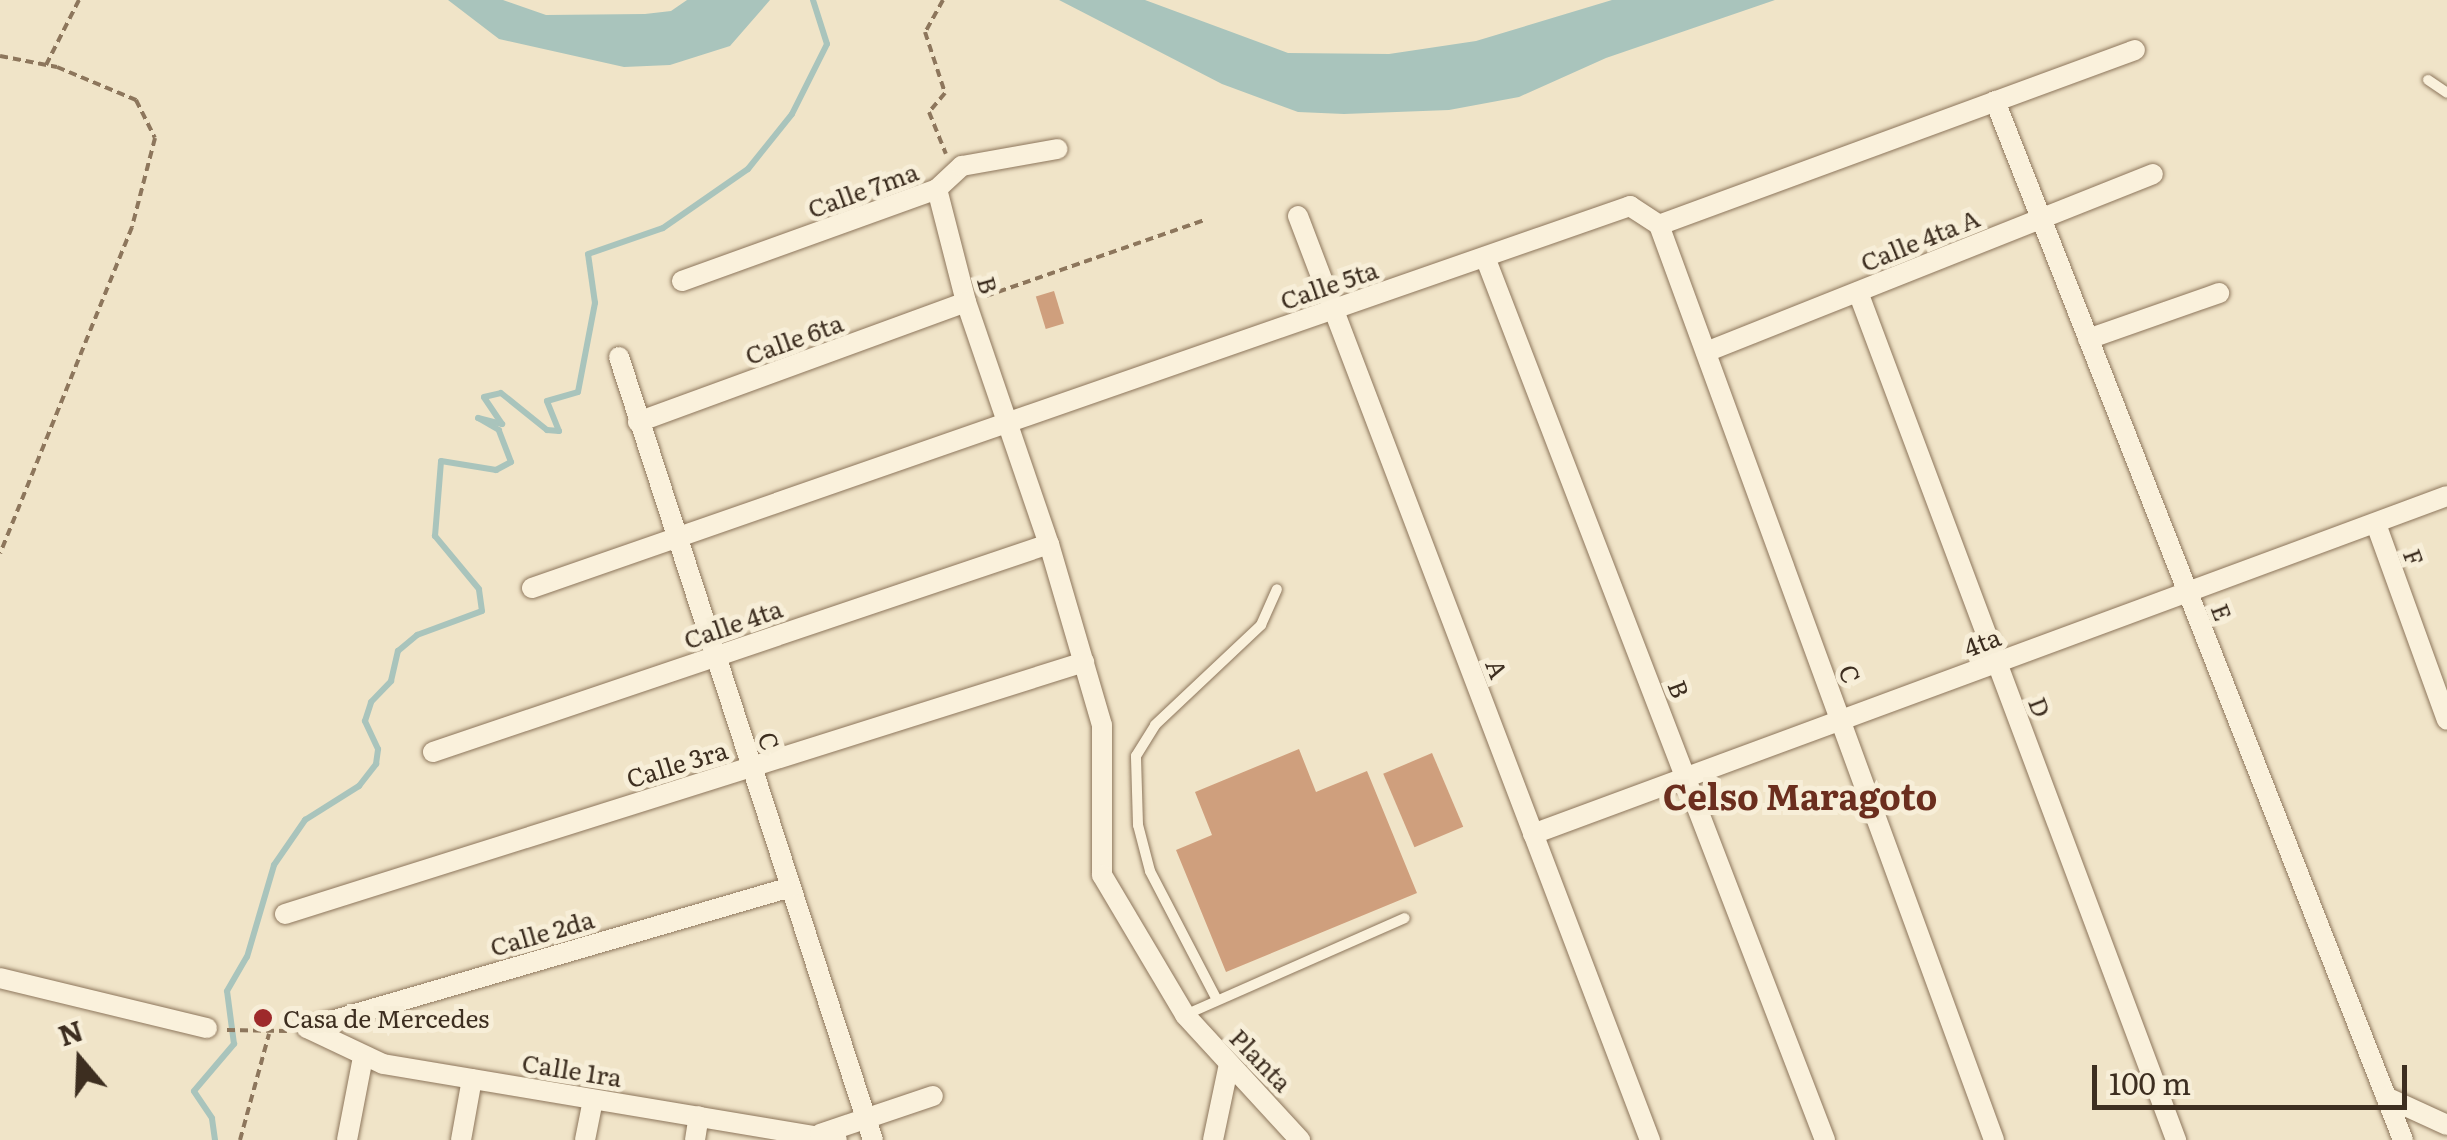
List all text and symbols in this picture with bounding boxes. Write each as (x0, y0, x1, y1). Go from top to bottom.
street label: Calle 7ma (804, 156, 922, 224)
street label: Calle 4ta A (1856, 203, 1984, 277)
street label: Calle 5ta (1276, 254, 1382, 316)
street label: B (971, 273, 1005, 297)
street label: Calle 6ta (741, 307, 847, 371)
street label: F (2397, 545, 2431, 569)
street label: Calle 4ta (680, 593, 786, 655)
street label: E (2205, 599, 2239, 625)
street label: 4ta (1959, 621, 2005, 663)
street label: A (1480, 655, 1514, 683)
street label: C (1833, 661, 1867, 687)
street label: B (1662, 676, 1696, 702)
street label: D (2023, 693, 2057, 721)
street label: C (752, 728, 786, 754)
street label: Calle 3ra (623, 734, 731, 794)
district label: Celso Maragoto (1663, 774, 1937, 816)
street label: Calle 2da (487, 904, 597, 962)
place label: Casa de Mercedes (283, 1003, 489, 1033)
marker: Casa de Mercedes (252, 1007, 274, 1029)
text: N (52, 1008, 88, 1055)
north arrow (30, 1010, 130, 1110)
street label: Planta (1224, 1022, 1298, 1098)
scale bar (2097, 1045, 2412, 1107)
street label: Calle 1ra (520, 1047, 624, 1093)
text: 100 m (2109, 1060, 2191, 1104)

